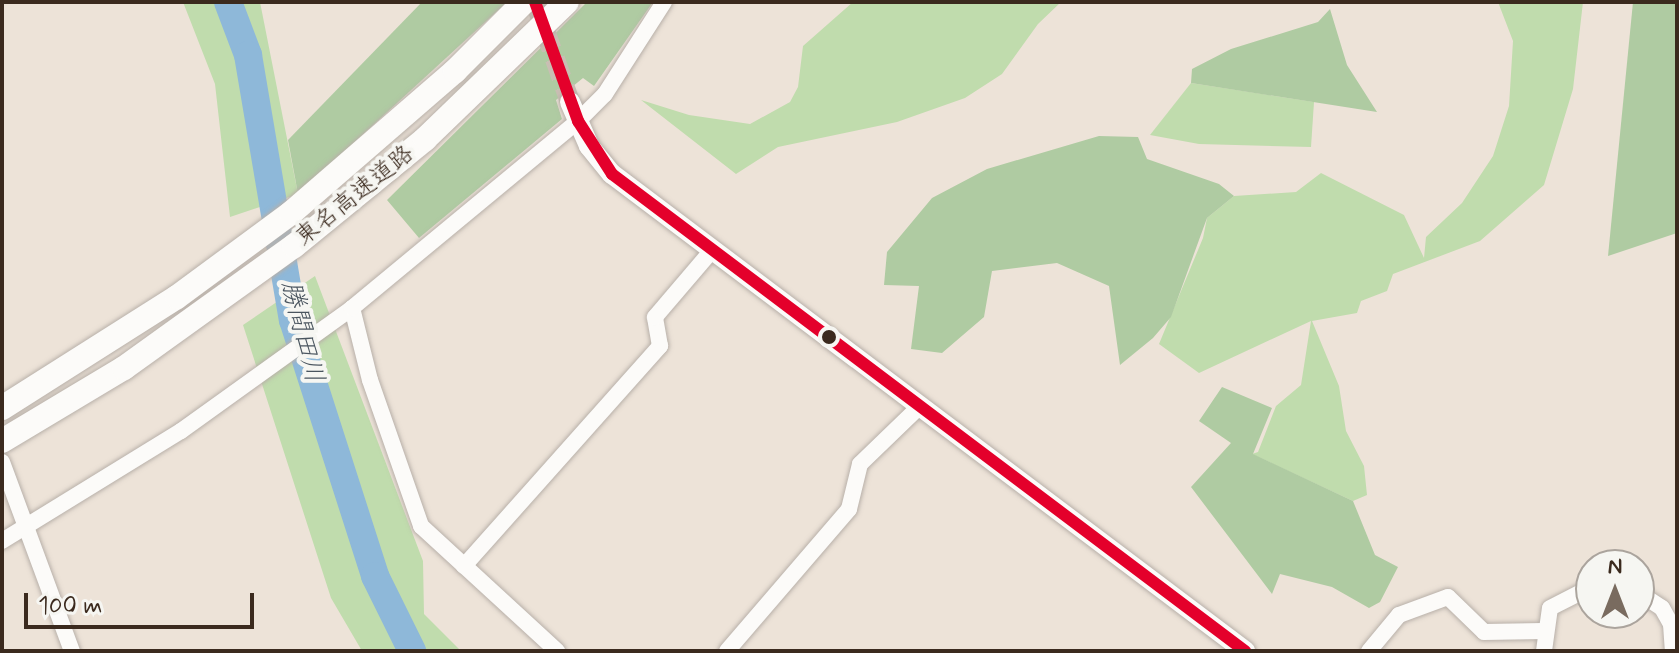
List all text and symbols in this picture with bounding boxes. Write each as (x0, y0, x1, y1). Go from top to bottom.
street label: 東名高速道路 (290, 139, 420, 253)
water label: 勝間田川 (273, 278, 329, 386)
unlabelled marker (821, 329, 837, 345)
north arrow (1575, 549, 1655, 629)
text: N (1608, 553, 1622, 581)
scale bar (28, 577, 258, 627)
text: 100 m (38, 591, 102, 622)

